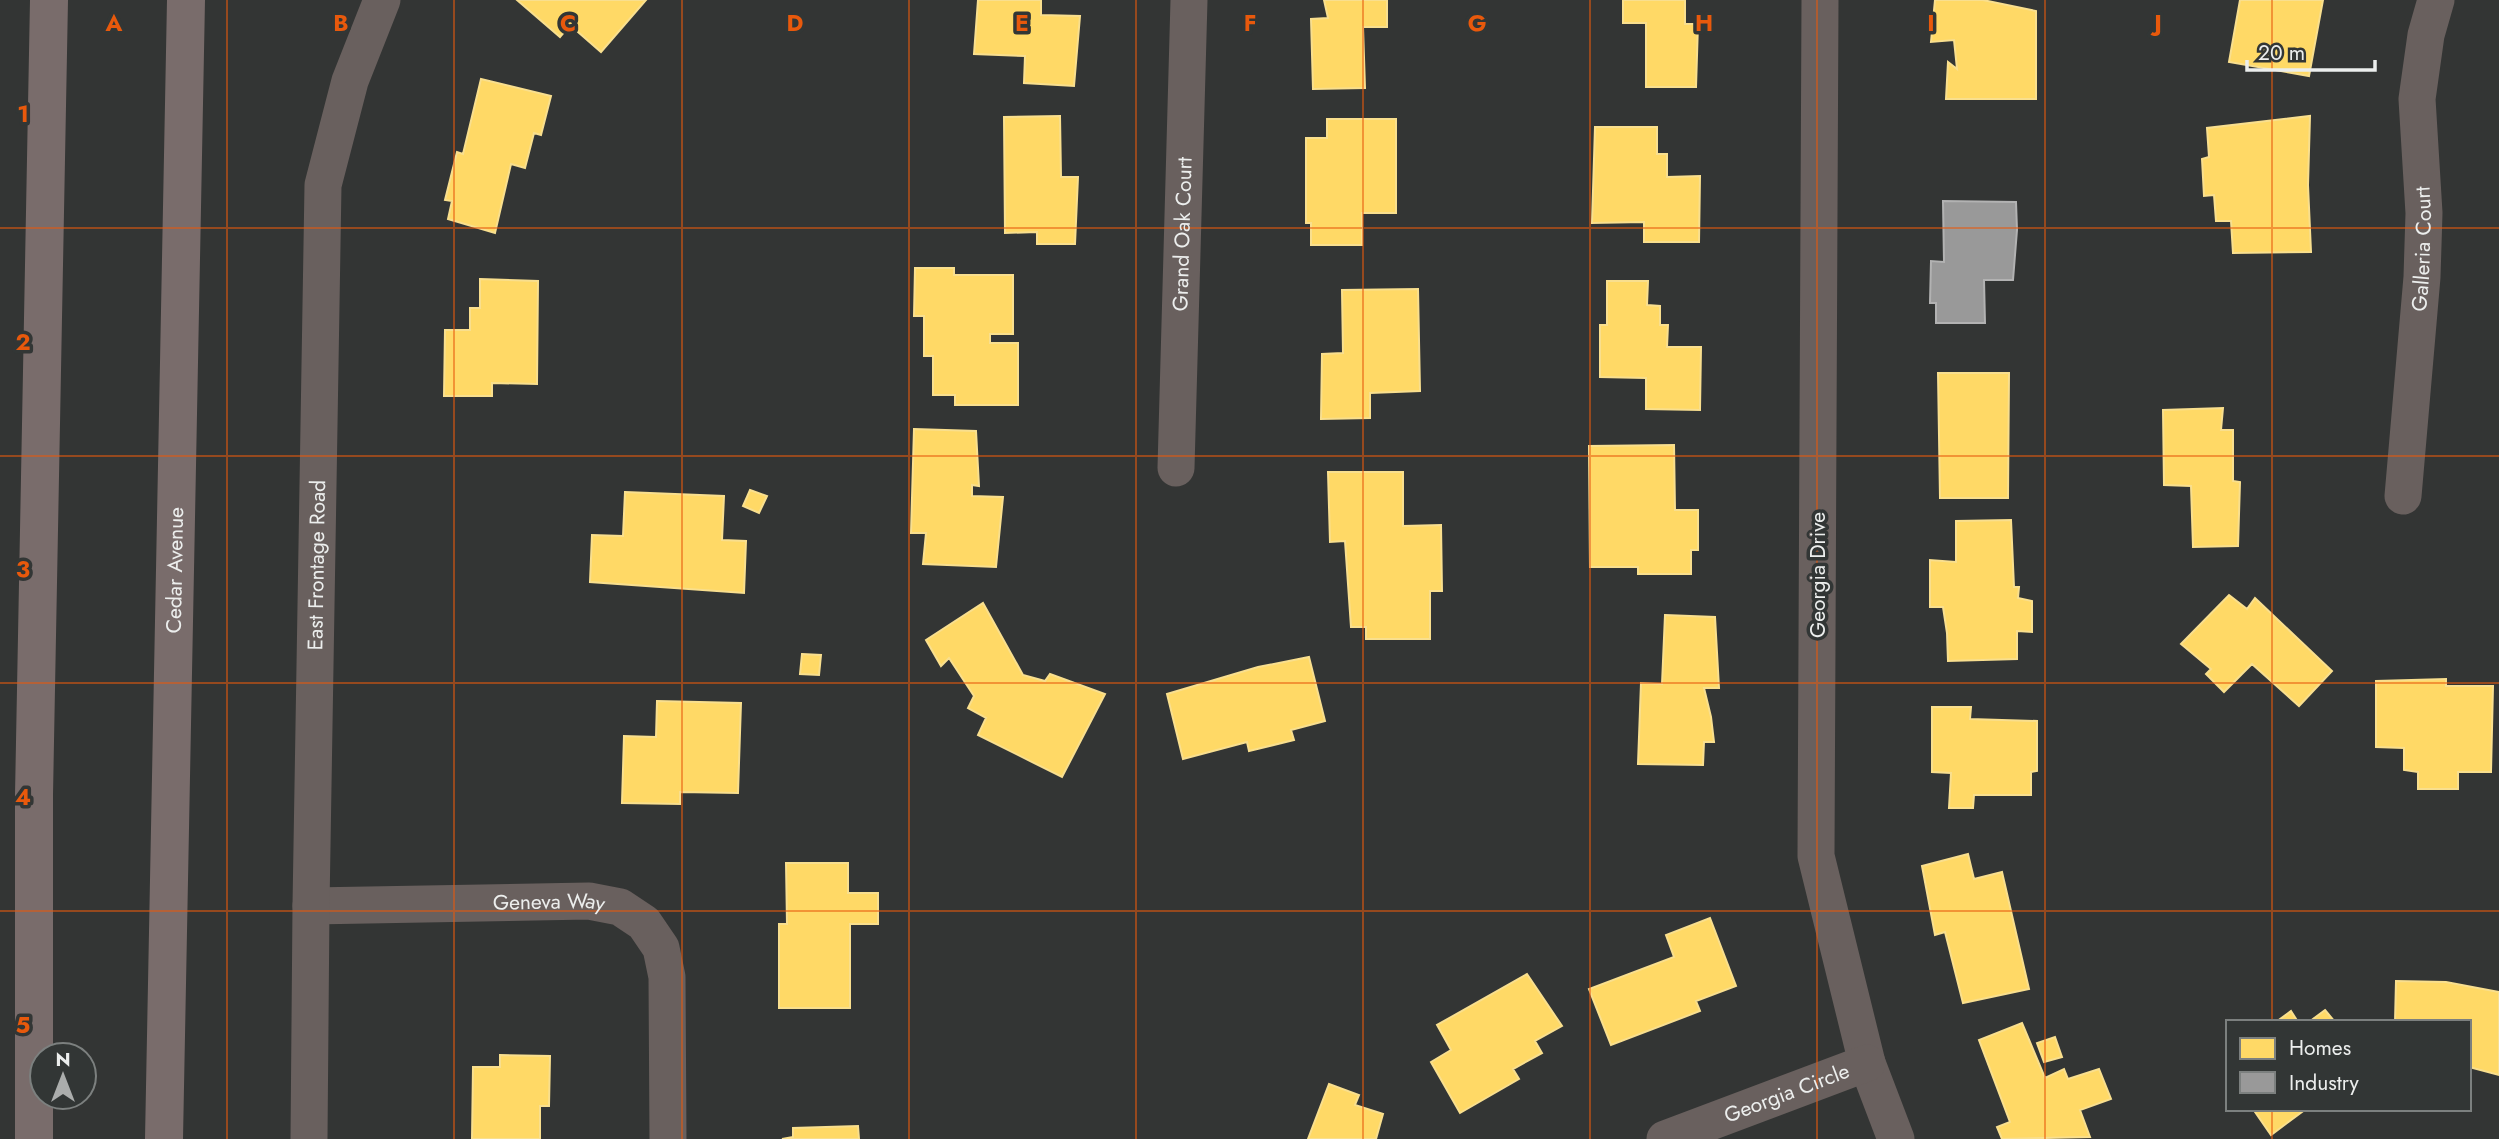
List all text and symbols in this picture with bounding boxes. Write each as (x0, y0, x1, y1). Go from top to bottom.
text: A (105, 6, 123, 40)
text: B (333, 6, 349, 40)
text: C (560, 6, 576, 40)
text: D (787, 6, 804, 40)
text: E (1015, 6, 1029, 40)
text: F (1244, 6, 1256, 40)
text: G (1468, 6, 1486, 40)
text: H (1695, 6, 1713, 40)
text: I (1927, 6, 1935, 40)
text: J (2150, 6, 2162, 40)
scale bar (2247, 28, 2375, 72)
text: 20 m (2258, 38, 2305, 68)
text: 1 (17, 97, 29, 131)
street label: Grand Oak Court (1165, 157, 1200, 312)
street label: Galleria Court (2404, 185, 2439, 313)
text: 2 (15, 325, 31, 359)
street label: East Frontage Road (300, 480, 333, 651)
street label: Cedar Avenue (159, 507, 191, 634)
street label: Georgia Drive (1803, 512, 1833, 638)
text: 3 (16, 552, 30, 586)
text: 4 (15, 780, 31, 814)
street label: Geneva Way (493, 886, 608, 919)
text: 5 (16, 1008, 30, 1042)
legend (2226, 1020, 2471, 1111)
text: Homes (2289, 1033, 2351, 1063)
north arrow (28, 1041, 98, 1111)
text: N (55, 1046, 71, 1073)
street label: Georgia Circle (1720, 1056, 1854, 1130)
text: Industry (2289, 1068, 2360, 1098)

